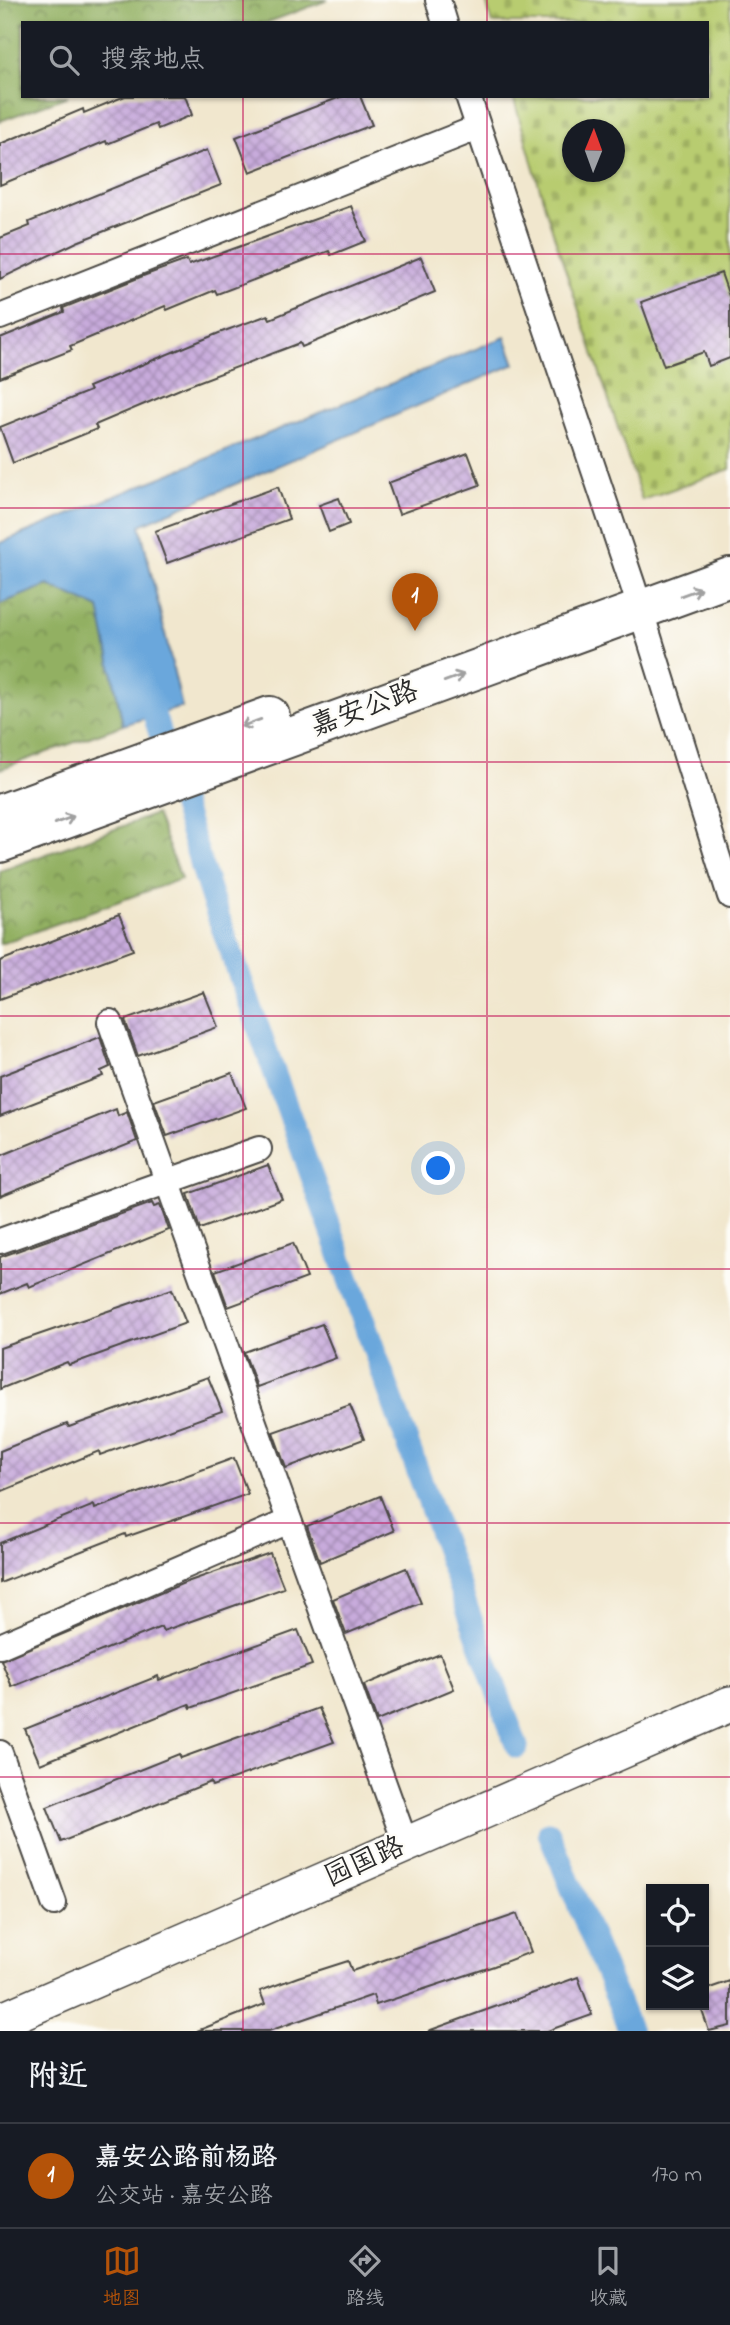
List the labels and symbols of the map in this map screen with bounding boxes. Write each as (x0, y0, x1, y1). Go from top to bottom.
north arrow (562, 119, 625, 182)
pin: 1 (392, 573, 438, 631)
one-way arrow (679, 584, 701, 597)
one-way arrow (442, 670, 464, 683)
street label: 嘉安公路 (305, 672, 425, 748)
one-way arrow (240, 718, 262, 730)
one-way arrow (53, 813, 75, 825)
your location (421, 1151, 455, 1185)
street label: 园国路 (318, 1827, 412, 1899)

